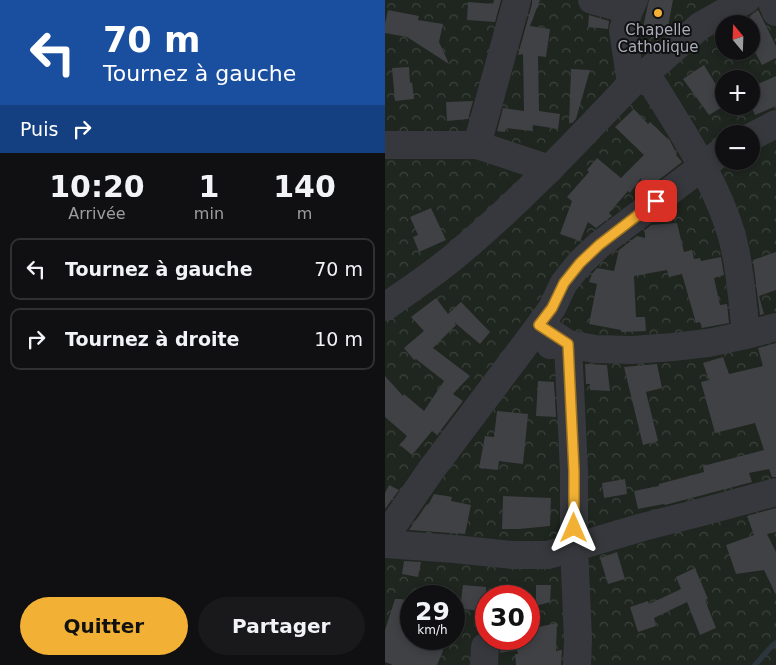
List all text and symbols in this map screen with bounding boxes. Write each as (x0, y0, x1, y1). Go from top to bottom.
marker: Chapelle Catholique (652, 7, 664, 19)
north arrow (715, 15, 760, 60)
map controls (715, 15, 760, 170)
icon: left (20, 20, 85, 85)
text: 70 m (103, 20, 200, 60)
place label: Chapelle Catholique (618, 21, 698, 56)
text: Tournez à gauche (103, 61, 296, 86)
button: + (715, 70, 760, 115)
icon: right (68, 115, 96, 143)
text: Puis (20, 118, 58, 140)
button: − (715, 125, 760, 170)
text: 10:20 (49, 169, 145, 204)
text: 1 (198, 169, 219, 204)
text: 140 (273, 169, 336, 204)
pin (635, 180, 677, 222)
icon: arrive (642, 187, 670, 215)
text: Arrivée (68, 204, 126, 223)
text: min (194, 204, 224, 223)
text: m (297, 204, 312, 223)
icon: left (22, 255, 50, 283)
text: Tournez à gauche (65, 258, 253, 280)
text: 70 m (314, 258, 363, 280)
icon: right (22, 325, 50, 353)
text: Tournez à droite (65, 328, 239, 350)
text: 10 m (314, 328, 363, 350)
position arrow (547, 501, 599, 553)
speed limit sign: 30 (475, 585, 540, 650)
button: Quitter (20, 597, 188, 655)
button: Partager (198, 597, 365, 655)
text: 29 (415, 597, 450, 626)
text: km/h (417, 623, 448, 637)

